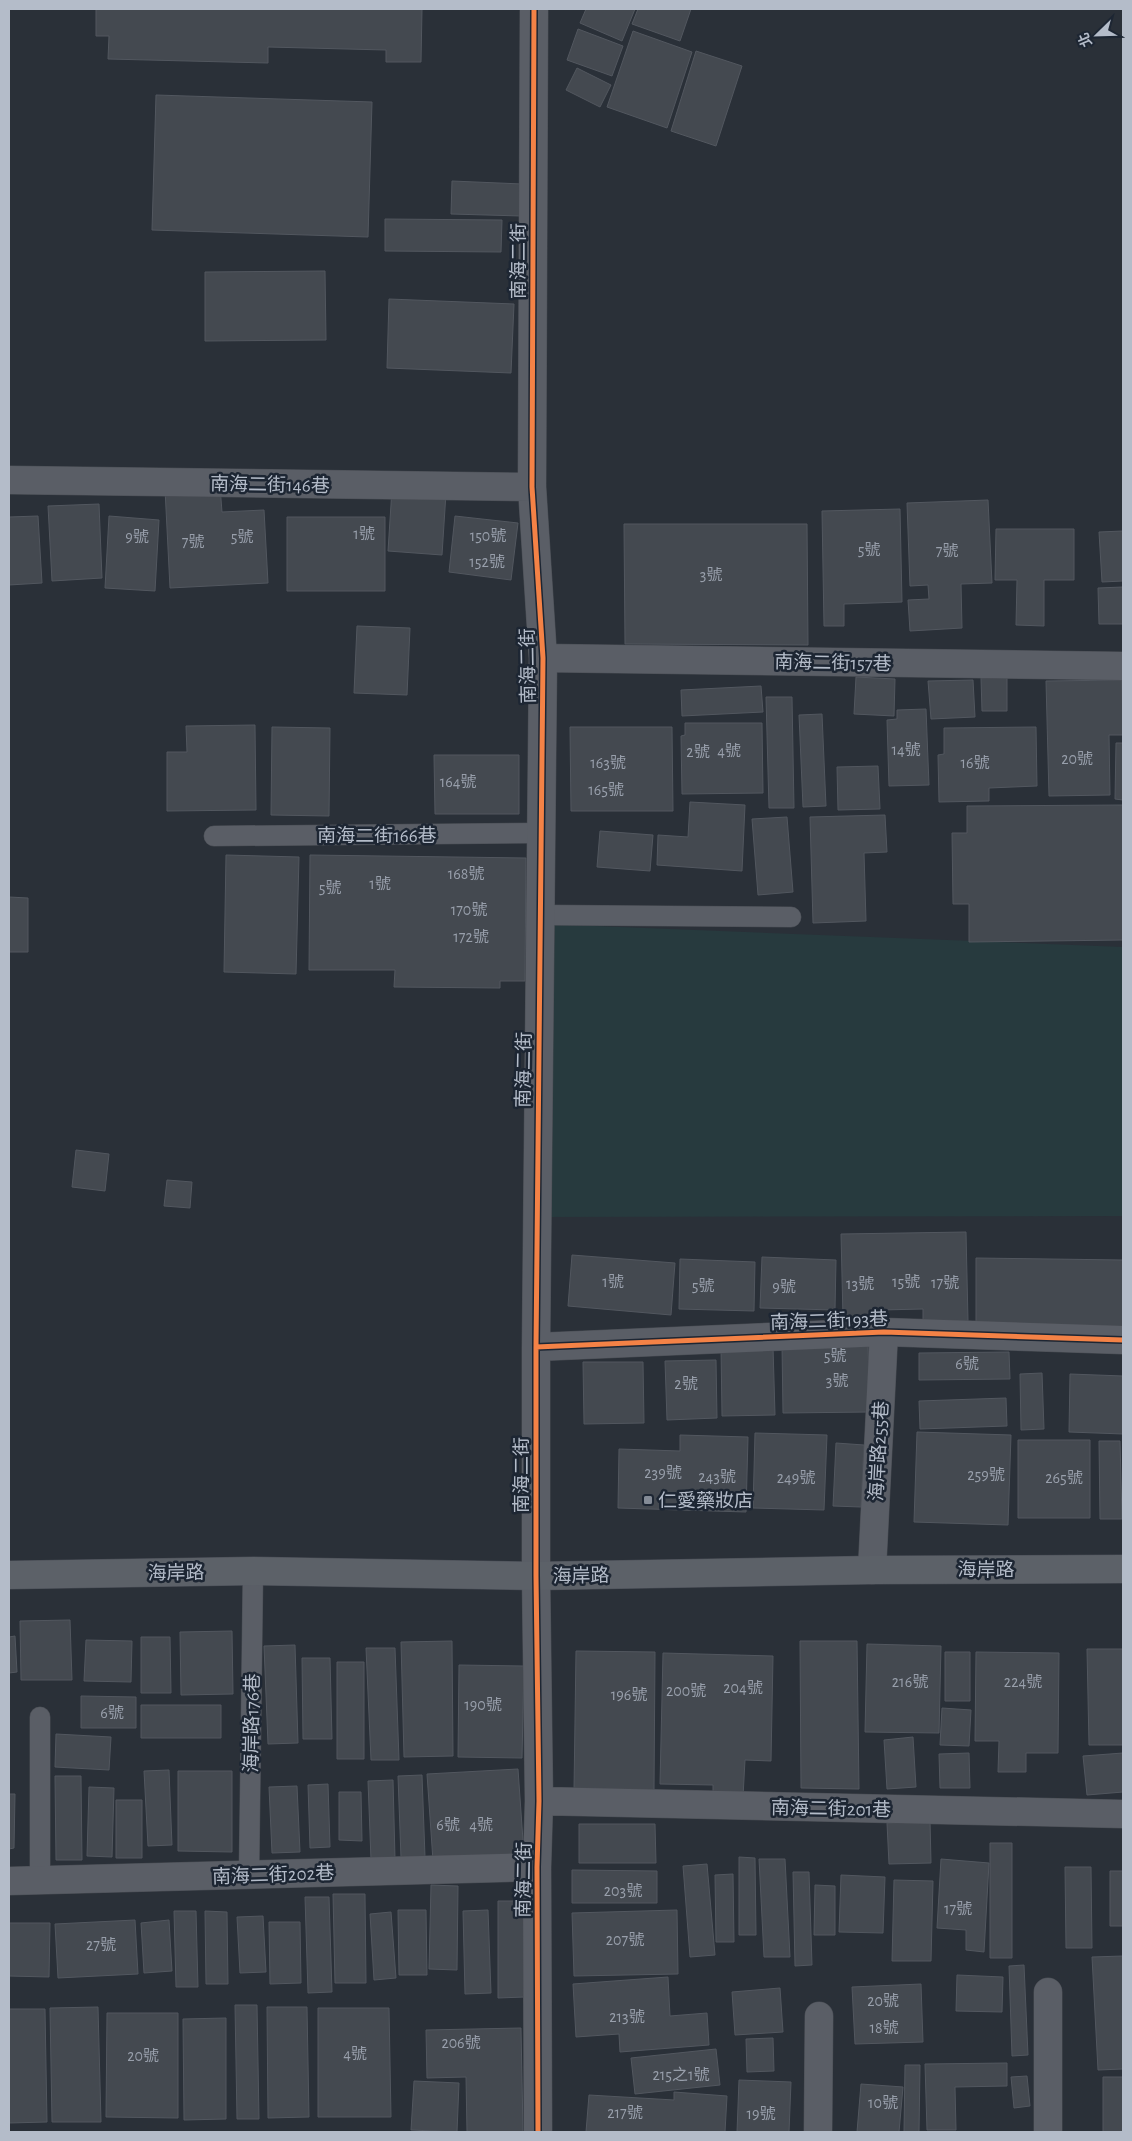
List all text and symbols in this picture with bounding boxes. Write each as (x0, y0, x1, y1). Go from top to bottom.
north arrow (1072, 10, 1122, 60)
text: 北 (1076, 31, 1095, 49)
street label: 南海二街 (508, 223, 529, 299)
street label: 南海二街146巷 (210, 473, 330, 496)
house number: 1號 (353, 526, 375, 542)
house number: 150號 (470, 528, 506, 544)
house number: 9號 (125, 529, 149, 545)
house number: 5號 (231, 529, 253, 545)
house number: 7號 (182, 534, 204, 550)
house number: 5號 (858, 542, 880, 558)
house number: 7號 (936, 543, 958, 559)
house number: 152號 (469, 554, 505, 570)
house number: 3號 (700, 567, 722, 583)
street label: 南海二街 (516, 628, 539, 704)
street label: 南海二街157巷 (774, 651, 892, 674)
house number: 14號 (891, 742, 921, 758)
house number: 4號 (717, 743, 741, 759)
house number: 2號 (686, 744, 710, 760)
house number: 20號 (1061, 751, 1093, 767)
house number: 163號 (590, 755, 626, 771)
house number: 16號 (960, 755, 990, 771)
house number: 164號 (440, 774, 476, 790)
house number: 165號 (588, 782, 624, 798)
street label: 南海二街166巷 (317, 825, 437, 846)
house number: 168號 (448, 866, 484, 882)
house number: 1號 (369, 876, 391, 892)
house number: 5號 (319, 880, 341, 896)
house number: 170號 (451, 902, 487, 918)
house number: 172號 (453, 929, 489, 945)
street label: 南海二街 (512, 1032, 535, 1108)
house number: 1號 (602, 1274, 624, 1290)
house number: 15號 (892, 1274, 920, 1290)
house number: 17號 (931, 1275, 959, 1291)
house number: 13號 (846, 1276, 874, 1292)
house number: 5號 (692, 1278, 714, 1294)
house number: 9號 (772, 1279, 796, 1295)
street label: 南海二街193巷 (770, 1308, 888, 1333)
house number: 5號 (824, 1348, 846, 1364)
house number: 6號 (955, 1356, 979, 1372)
house number: 3號 (826, 1373, 848, 1389)
house number: 2號 (674, 1376, 698, 1392)
street label: 海岸路255巷 (865, 1400, 892, 1502)
street label: 南海二街 (511, 1437, 532, 1513)
house number: 239號 (644, 1465, 682, 1481)
house number: 259號 (967, 1467, 1005, 1483)
house number: 243號 (698, 1469, 736, 1485)
house number: 249號 (777, 1470, 815, 1486)
house number: 265號 (1045, 1470, 1083, 1486)
place label: 仁愛藥妝店 (658, 1490, 753, 1511)
marker: 仁愛藥妝店 (642, 1494, 654, 1506)
street label: 海岸路 (957, 1559, 1015, 1580)
street label: 海岸路 (147, 1562, 205, 1583)
street label: 海岸路 (552, 1565, 610, 1586)
street label: 海岸路176巷 (240, 1673, 263, 1773)
house number: 216號 (892, 1674, 928, 1690)
house number: 224號 (1004, 1674, 1042, 1690)
house number: 204號 (723, 1680, 763, 1696)
house number: 200號 (666, 1683, 706, 1699)
house number: 196號 (611, 1687, 647, 1703)
house number: 190號 (464, 1697, 502, 1713)
house number: 6號 (100, 1705, 124, 1721)
street label: 南海二街201巷 (771, 1797, 891, 1820)
house number: 6號 (436, 1817, 460, 1833)
house number: 4號 (469, 1817, 493, 1833)
street label: 南海二街 (512, 1842, 535, 1918)
street label: 南海二街202巷 (212, 1862, 335, 1887)
house number: 203號 (604, 1883, 642, 1899)
house number: 17號 (944, 1901, 972, 1917)
house number: 207號 (606, 1932, 644, 1948)
house number: 27號 (86, 1937, 116, 1953)
house number: 20號 (867, 1993, 899, 2009)
house number: 213號 (609, 2009, 645, 2025)
house number: 18號 (869, 2020, 899, 2036)
house number: 206號 (441, 2035, 481, 2051)
house number: 4號 (343, 2046, 367, 2062)
house number: 20號 (127, 2048, 159, 2064)
house number: 215之1號 (653, 2066, 709, 2083)
house number: 10號 (868, 2095, 898, 2111)
house number: 217號 (607, 2105, 643, 2121)
house number: 19號 (746, 2106, 776, 2122)

